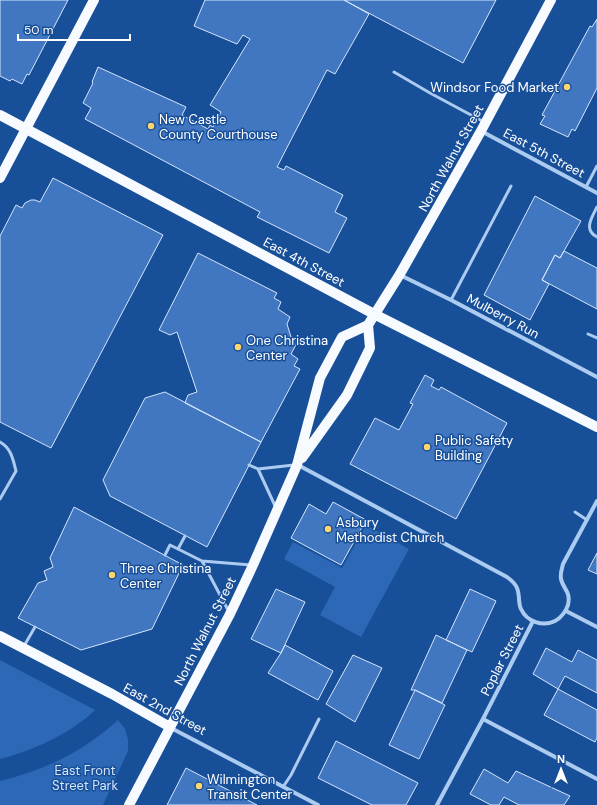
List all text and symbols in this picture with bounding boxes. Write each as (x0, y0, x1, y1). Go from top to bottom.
scale bar (18, 16, 130, 42)
text: 50 m (24, 22, 53, 38)
place label: Windsor Food Market (430, 79, 559, 96)
marker: Windsor Food Market (562, 82, 572, 92)
street label: North Walnut Street (415, 102, 487, 214)
place label: New Castle County Courthouse (159, 111, 278, 143)
marker: New Castle County Courthouse (146, 121, 156, 131)
street label: East 5th Street (500, 124, 588, 182)
street label: East 4th Street (260, 233, 348, 291)
street label: Mulberry Run (464, 290, 542, 342)
place label: One Christina Center (246, 332, 328, 364)
marker: One Christina Center (233, 342, 243, 352)
place label: Public Safety Building (435, 432, 513, 464)
marker: Public Safety Building (422, 442, 432, 452)
place label: Asbury Methodist Church (336, 514, 444, 546)
marker: Asbury Methodist Church (323, 524, 333, 534)
place label: Three Christina Center (120, 560, 211, 592)
marker: Three Christina Center (107, 570, 117, 580)
street label: North Walnut Street (170, 574, 240, 688)
street label: Poplar Street (477, 621, 527, 699)
street label: East 2nd Street (120, 679, 210, 739)
north arrow (541, 749, 581, 789)
text: N (557, 752, 565, 766)
park label: East Front Street Park (52, 762, 118, 794)
place label: Wilmington Transit Center (207, 771, 293, 803)
marker: Wilmington Transit Center (194, 781, 204, 791)

